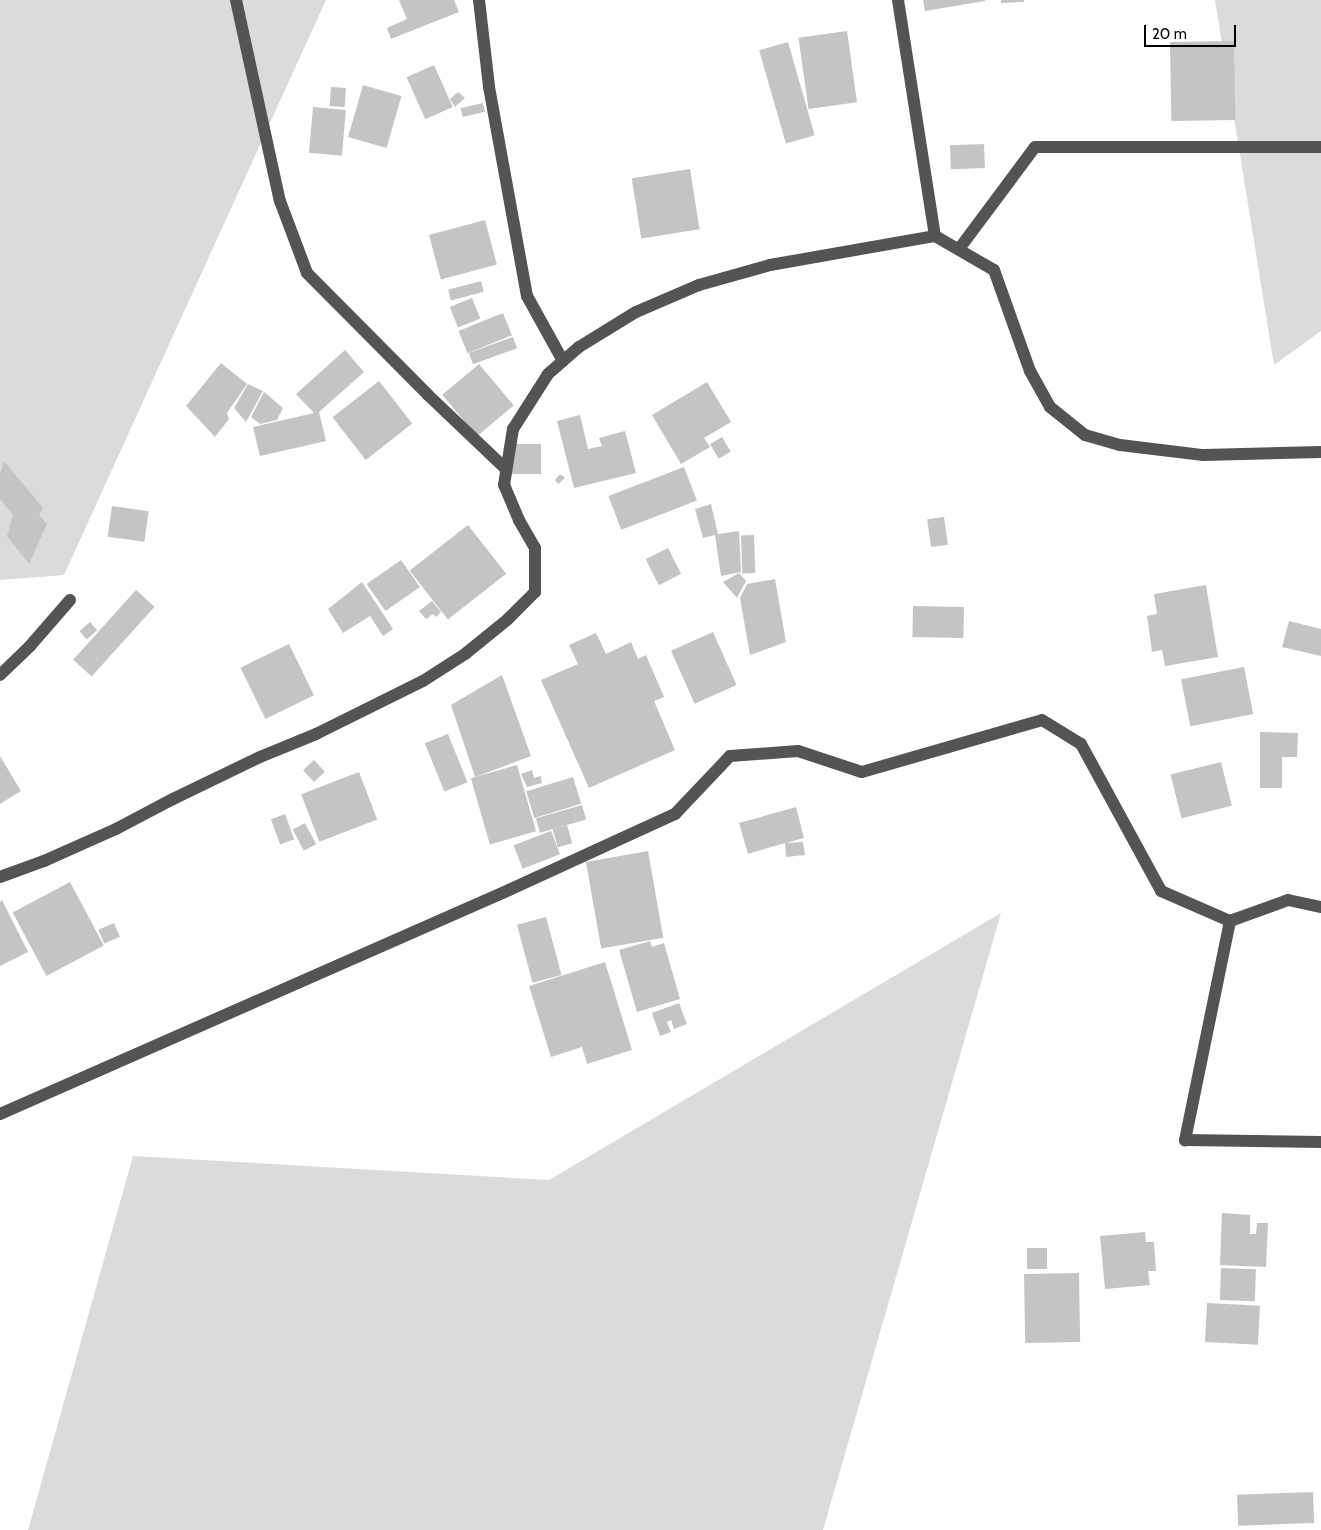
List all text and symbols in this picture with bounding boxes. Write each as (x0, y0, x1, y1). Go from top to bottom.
scale bar (1146, 15, 1238, 47)
text: 20 m (1152, 25, 1187, 43)

